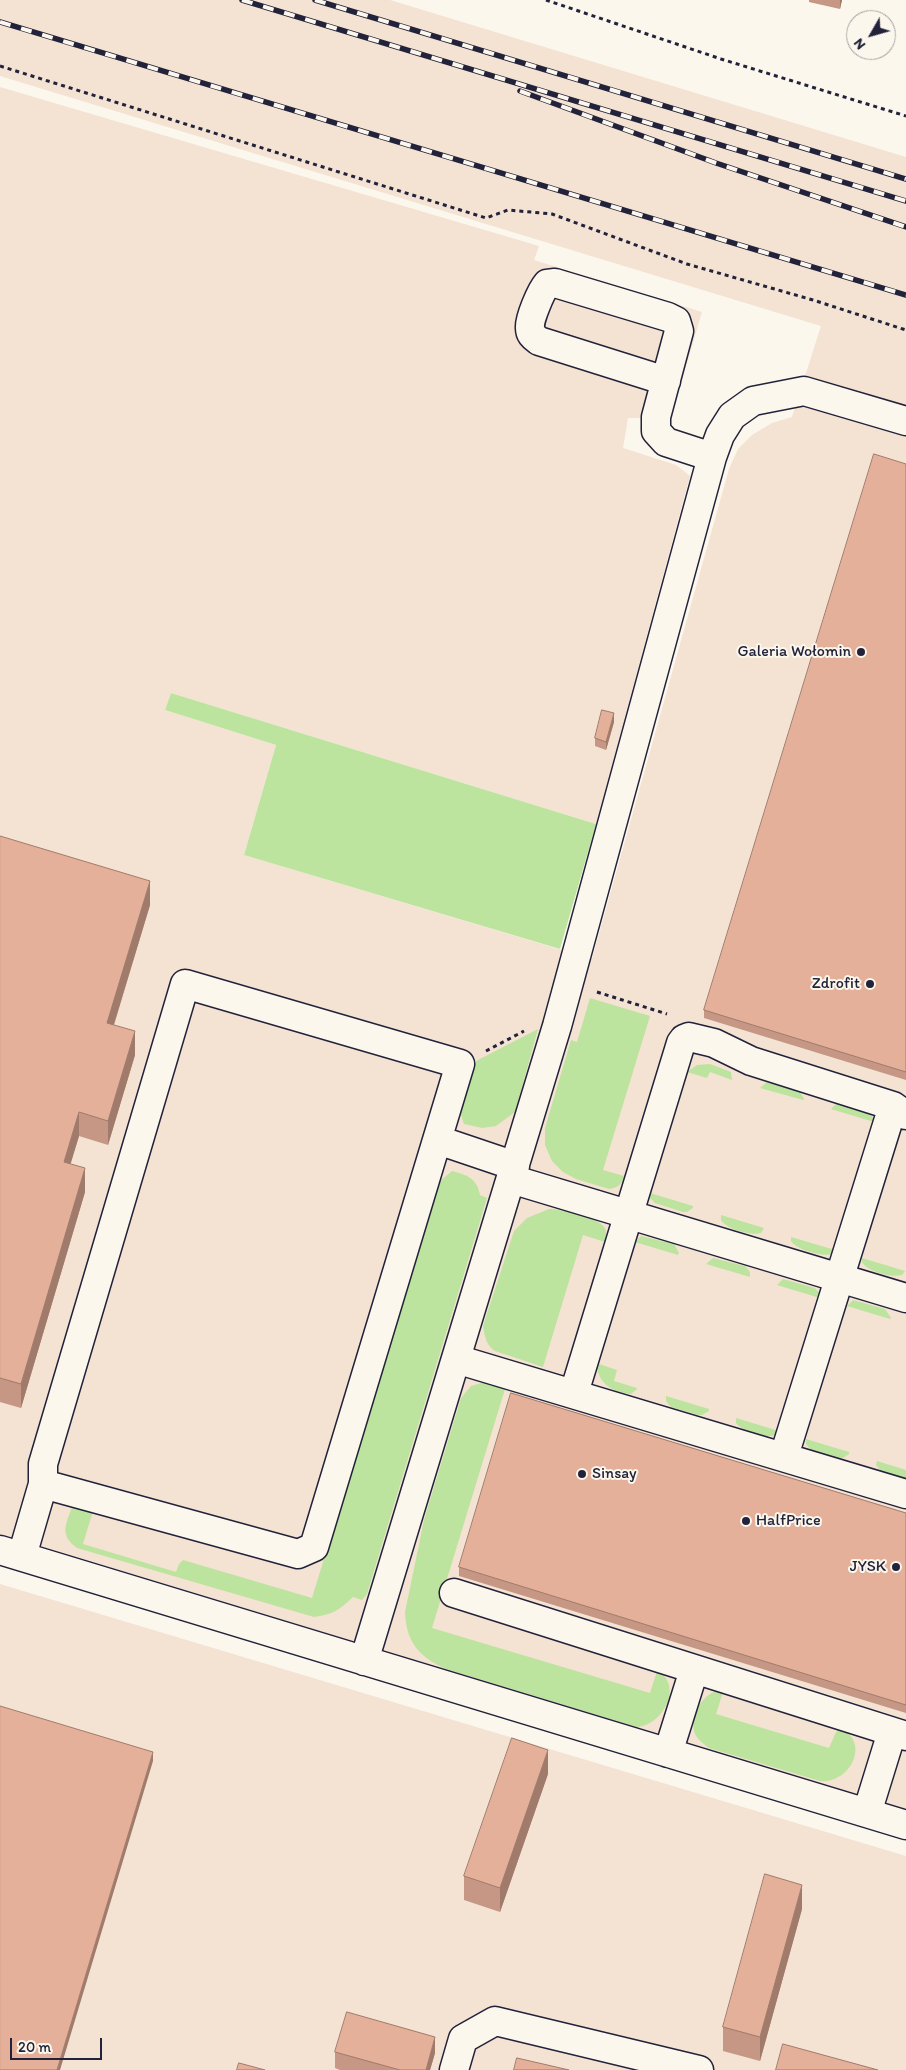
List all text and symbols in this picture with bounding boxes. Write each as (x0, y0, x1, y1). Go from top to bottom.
north arrow (846, 10, 896, 60)
text: N (850, 35, 869, 53)
place label: Galeria Wołomin (737, 642, 851, 662)
marker: Galeria Wołomin (855, 646, 867, 658)
place label: Zdrofit (812, 974, 860, 994)
marker: Zdrofit (864, 978, 876, 990)
place label: Sinsay (592, 1464, 637, 1484)
marker: Sinsay (576, 1468, 588, 1480)
place label: HalfPrice (756, 1511, 821, 1531)
marker: HalfPrice (740, 1515, 752, 1527)
place label: JYSK (850, 1557, 886, 1577)
marker: JYSK (890, 1561, 902, 1573)
scale bar (12, 2028, 105, 2060)
text: 20 m (18, 2038, 51, 2056)

